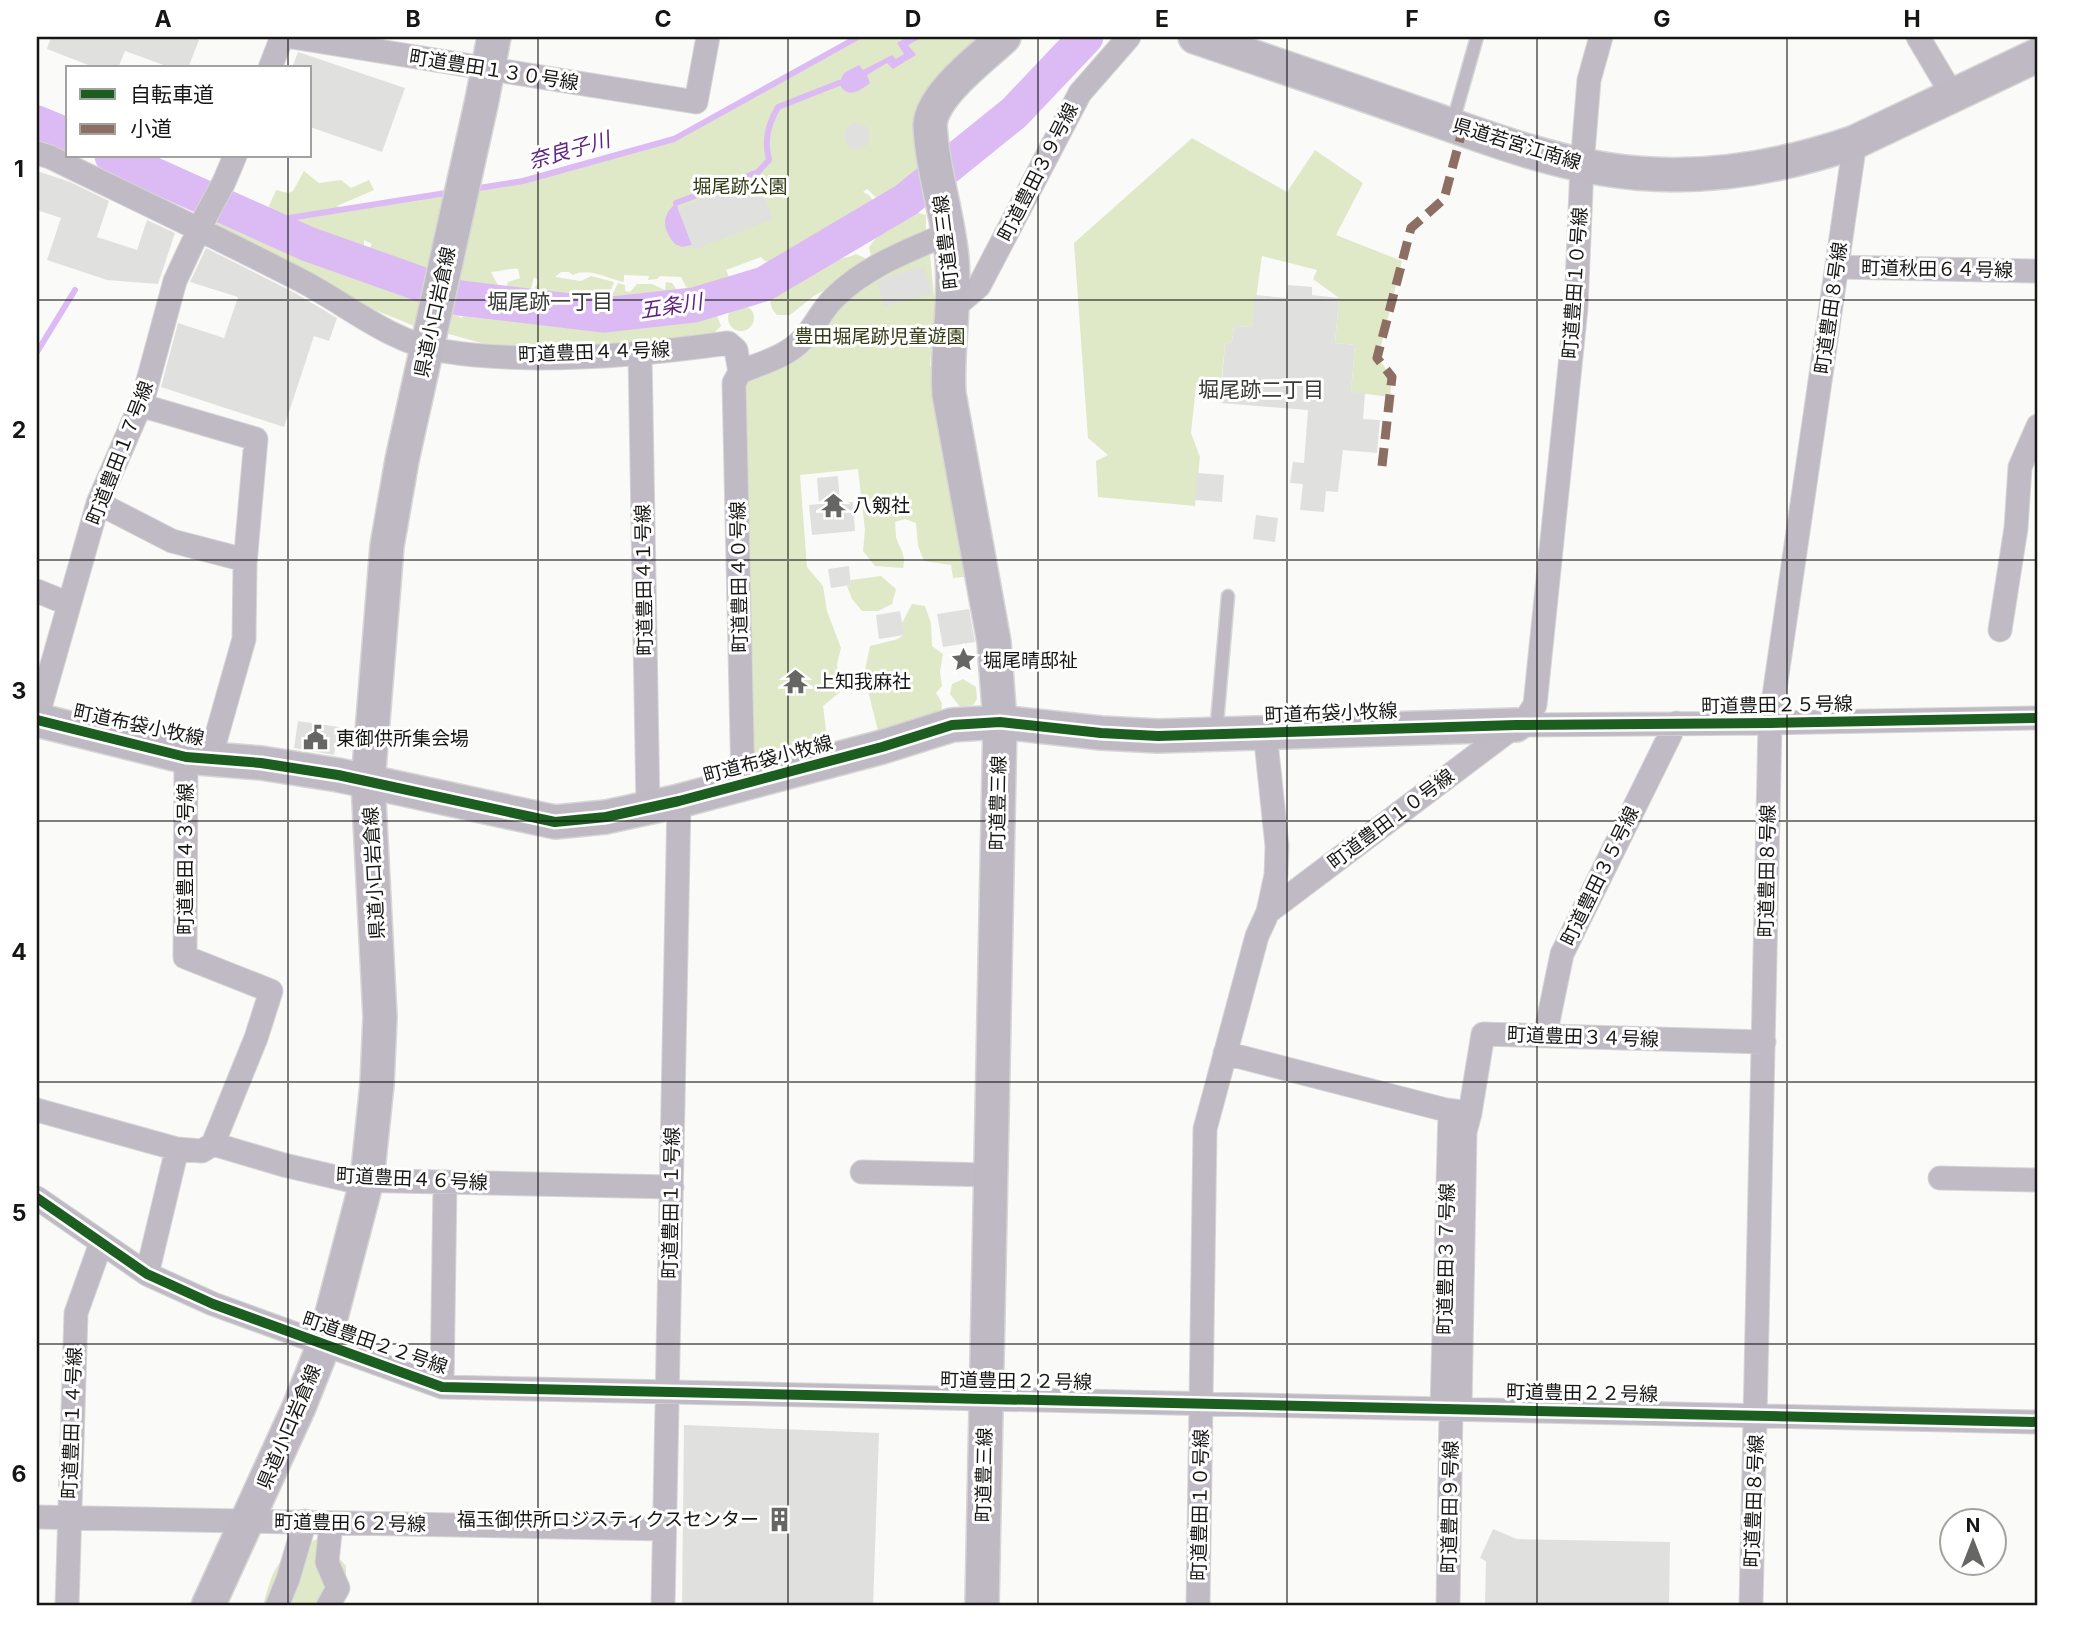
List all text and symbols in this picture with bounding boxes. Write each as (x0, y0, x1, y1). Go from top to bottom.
text: A (154, 5, 172, 33)
text: B (405, 5, 421, 33)
text: C (654, 5, 672, 33)
text: D (905, 5, 921, 33)
text: E (1155, 5, 1169, 33)
text: F (1405, 5, 1419, 33)
text: G (1653, 5, 1671, 33)
text: H (1903, 5, 1921, 33)
street label: 町道豊田１３０号線 (408, 45, 580, 95)
legend (66, 66, 312, 158)
text: 自転車道 (130, 82, 214, 107)
street label: 町道豊田３９号線 (993, 99, 1083, 245)
street label: 県道若宮江南線 (1450, 114, 1584, 174)
text: 小道 (130, 116, 172, 141)
water label: 奈良子川 (525, 126, 615, 174)
text: 1 (14, 155, 24, 183)
park label: 堀尾跡公園 (692, 175, 788, 198)
street label: 町道豊三線 (929, 193, 963, 291)
street label: 町道豊田１０号線 (1558, 206, 1592, 360)
street label: 町道豊田８号線 (1810, 241, 1852, 375)
street label: 県道小口岩倉線 (410, 245, 460, 379)
street label: 町道秋田６４号線 (1861, 256, 2013, 282)
water label: 五条川 (638, 288, 706, 323)
district label: 堀尾跡一丁目 (487, 289, 613, 314)
park label: 豊田堀尾跡児童遊園 (794, 325, 966, 348)
street label: 町道豊田４４号線 (518, 338, 670, 366)
district label: 堀尾跡二丁目 (1198, 377, 1324, 402)
street label: 町道豊田１７号線 (82, 378, 158, 528)
text: 2 (12, 416, 26, 444)
temple icon: 八剱社 (819, 491, 847, 519)
place label: 八剱社 (853, 494, 910, 517)
street label: 町道豊田４０号線 (726, 501, 752, 653)
street label: 町道豊田４１号線 (631, 504, 657, 656)
place icon: 堀尾晴邸祉 (949, 646, 977, 674)
place label: 堀尾晴邸祉 (983, 649, 1078, 672)
temple icon: 上知我麻社 (782, 667, 810, 695)
place label: 上知我麻社 (816, 670, 911, 693)
text: 3 (12, 677, 26, 705)
street label: 町道豊田２５号線 (1701, 692, 1853, 718)
street label: 町道布袋小牧線 (1264, 699, 1398, 727)
street label: 町道布袋小牧線 (72, 700, 206, 750)
public building icon: 東御供所集会場 (302, 724, 330, 752)
place label: 東御供所集会場 (336, 727, 469, 750)
street label: 町道布袋小牧線 (701, 731, 835, 787)
street label: 町道豊三線 (986, 755, 1010, 851)
street label: 町道豊田１０号線 (1323, 764, 1459, 874)
street label: 町道豊田４３号線 (174, 783, 197, 935)
street label: 町道豊田３５号線 (1556, 803, 1644, 949)
street label: 町道豊田８号線 (1754, 804, 1780, 938)
street label: 県道小口岩倉線 (359, 806, 389, 940)
text: 4 (11, 938, 27, 966)
street label: 町道豊田３４号線 (1507, 1023, 1659, 1051)
street label: 町道豊田１１号線 (658, 1127, 684, 1279)
street label: 町道豊田４６号線 (335, 1164, 489, 1194)
street label: 町道豊田３７号線 (1433, 1183, 1459, 1335)
text: 5 (12, 1199, 26, 1227)
street label: 町道豊田２２号線 (299, 1307, 451, 1379)
street label: 町道豊田１４号線 (58, 1347, 86, 1499)
street label: 県道小口岩倉線 (252, 1361, 326, 1493)
street label: 町道豊田２２号線 (940, 1368, 1092, 1394)
street label: 町道豊田２２号線 (1506, 1380, 1658, 1406)
street label: 町道豊三線 (972, 1427, 996, 1523)
street label: 町道豊田１０号線 (1187, 1429, 1213, 1581)
street label: 町道豊田８号線 (1740, 1434, 1768, 1568)
street label: 町道豊田９号線 (1437, 1440, 1463, 1574)
text: 6 (12, 1460, 26, 1488)
building icon: 福玉御供所ロジスティクスセンター (765, 1505, 793, 1533)
north arrow (1938, 1506, 2008, 1576)
place label: 福玉御供所ロジスティクスセンター (457, 1508, 759, 1531)
street label: 町道豊田６２号線 (274, 1510, 426, 1536)
text: N (1966, 1514, 1980, 1537)

